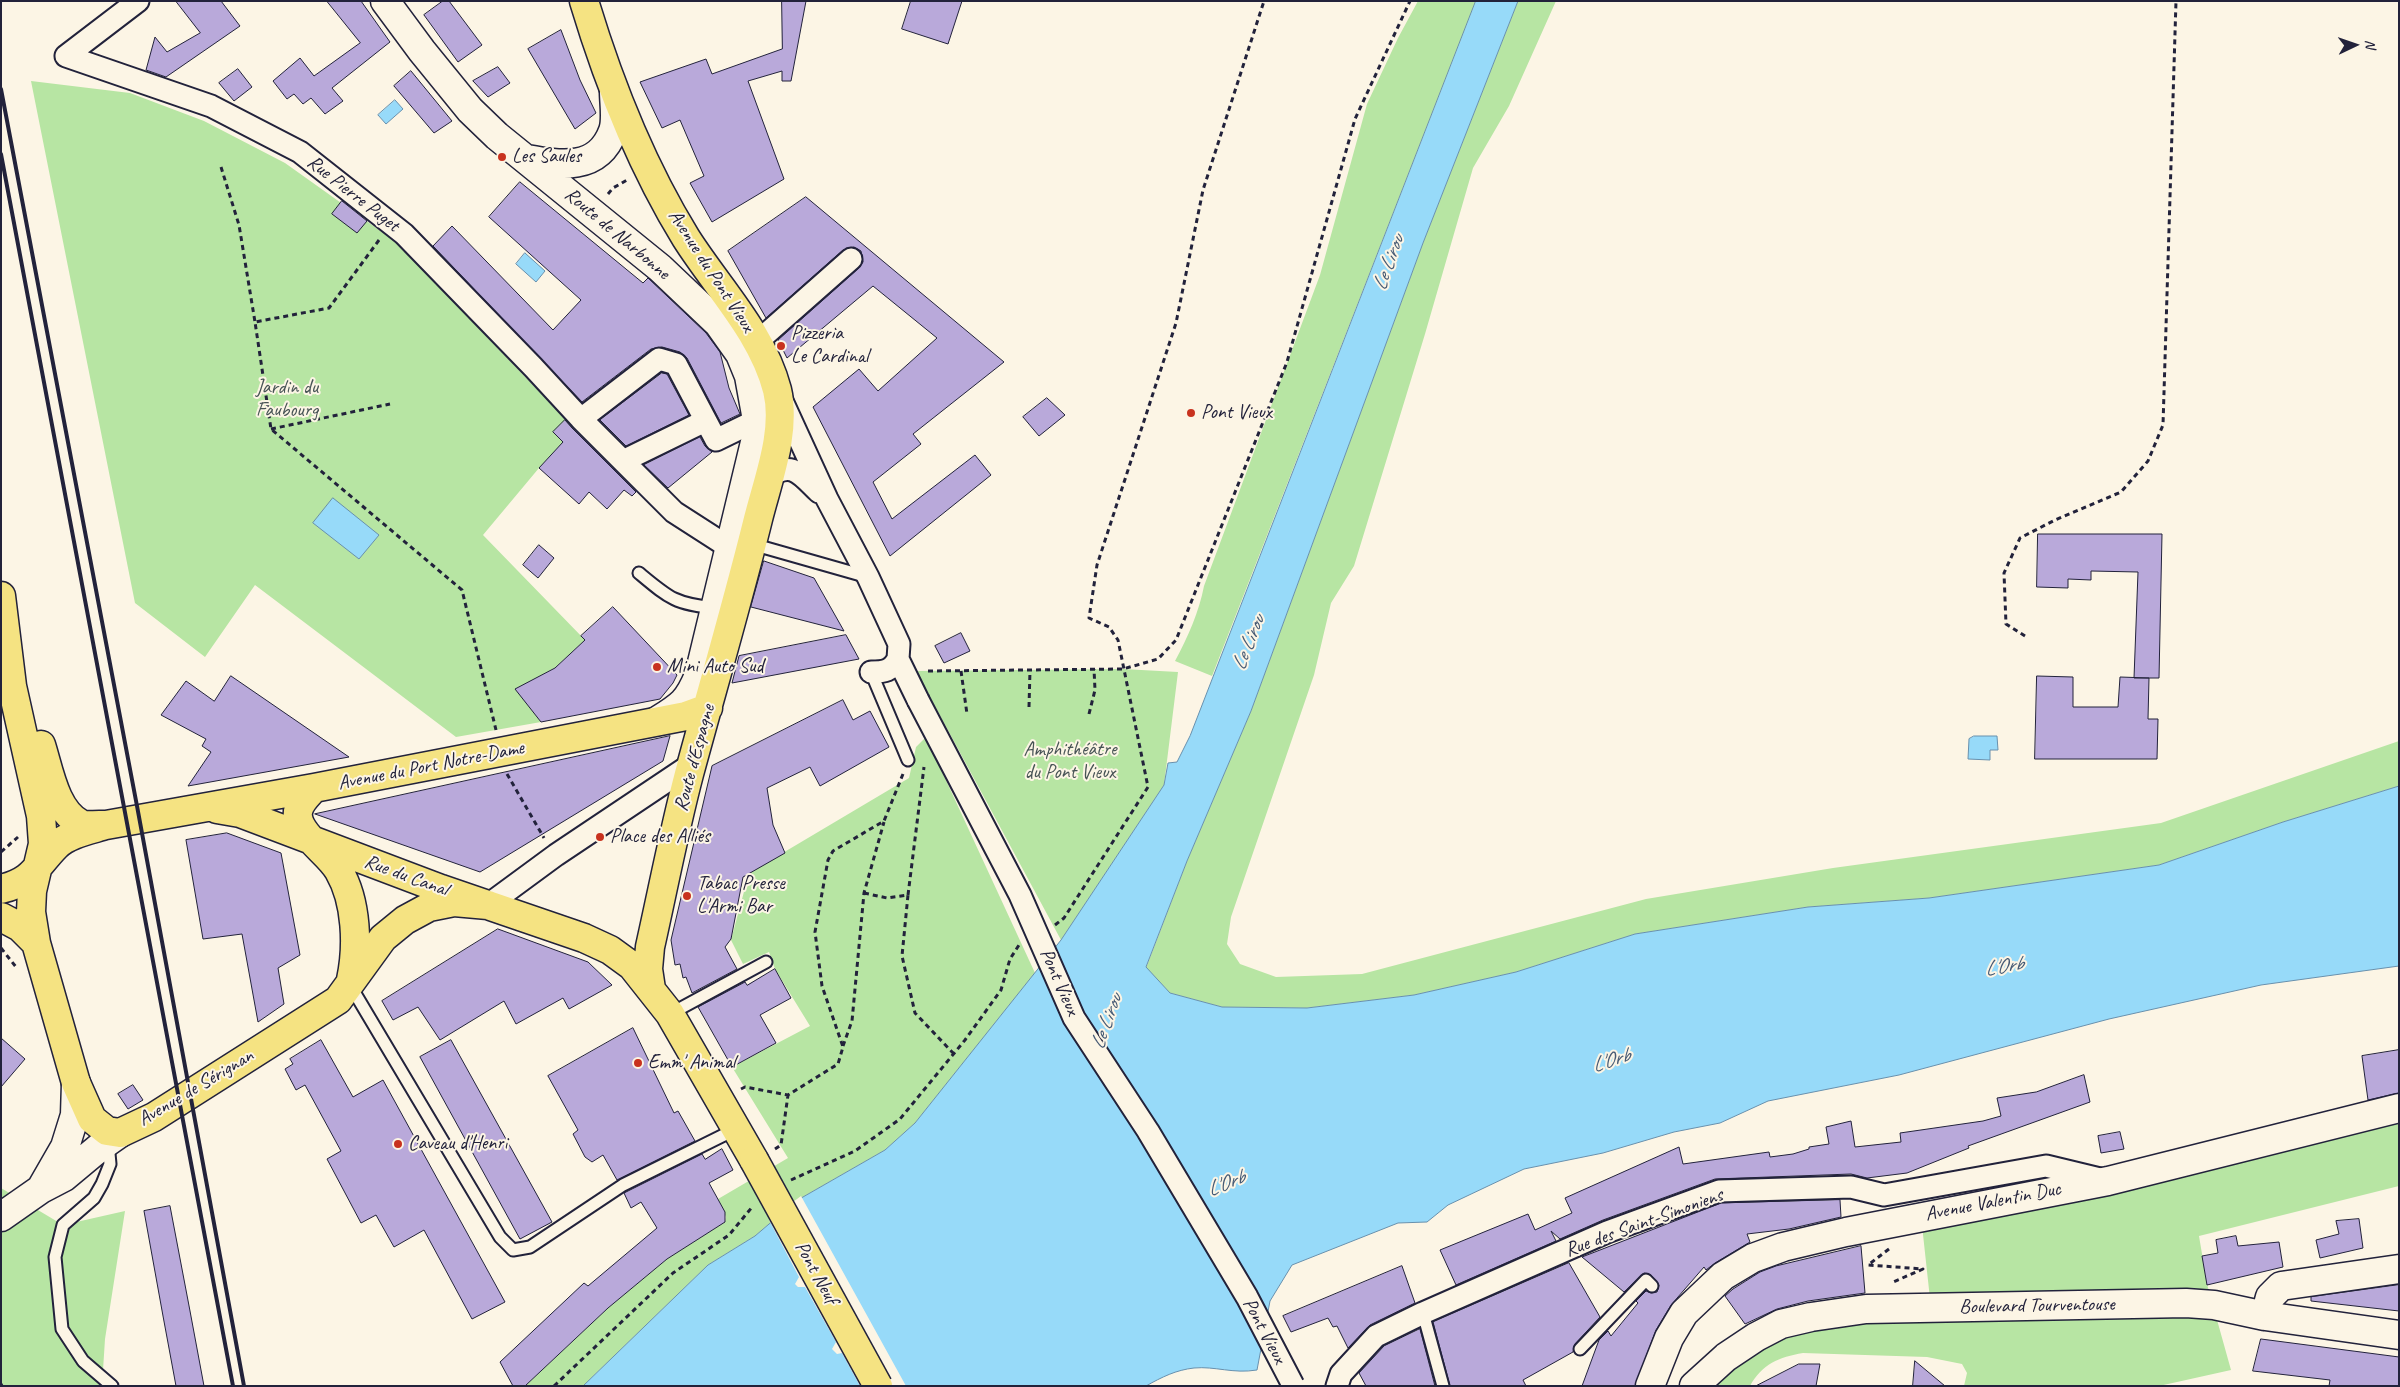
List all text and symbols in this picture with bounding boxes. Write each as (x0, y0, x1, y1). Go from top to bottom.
north arrow (2330, 20, 2380, 70)
text: N (2362, 39, 2379, 49)
place label: Les Saules (512, 145, 581, 169)
street label: Rue Pierre Puget (302, 150, 404, 238)
marker: Les Saules (496, 151, 508, 163)
street label: Route de Narbonne (559, 183, 675, 285)
street label: Avenue du Pont Vieux (662, 205, 760, 337)
water label: Le Lirou (1367, 232, 1411, 294)
place label: Pizzeria Le Cardinal (791, 322, 868, 369)
marker: Pizzeria Le Cardinal (775, 340, 787, 352)
park label: Jardin du Faubourg (256, 376, 318, 423)
place label: Pont Vieux (1201, 401, 1271, 425)
marker: Pont Vieux (1185, 407, 1197, 419)
water label: Le Lirou (1227, 612, 1271, 674)
place label: Mini Auto Sud (667, 655, 763, 679)
marker: Mini Auto Sud (651, 661, 663, 673)
street label: Route d'Espagne (669, 702, 721, 814)
street label: Avenue du Port Notre-Dame (336, 736, 526, 796)
park label: Amphithéâtre du Pont Vieux (1024, 738, 1116, 785)
place label: Place des Alliés (610, 825, 710, 849)
marker: Place des Alliés (594, 831, 606, 843)
street label: Rue du Canal (361, 850, 451, 902)
place label: Tabac Presse L'Armi Bar (697, 872, 785, 919)
marker: Tabac Presse L'Armi Bar (681, 890, 693, 902)
street label: Pont Vieux (1034, 945, 1084, 1019)
water label: L'Orb (1983, 952, 2025, 982)
water label: Le Lirou (1085, 991, 1129, 1053)
water label: L'Orb (1589, 1043, 1633, 1079)
street label: Avenue de Sérignan (134, 1044, 258, 1132)
place label: Emm' Animal (648, 1051, 735, 1075)
marker: Emm' Animal (632, 1057, 644, 1069)
place label: Caveau d'Henri (408, 1132, 507, 1156)
marker: Caveau d'Henri (392, 1138, 404, 1150)
water label: L'Orb (1203, 1165, 1249, 1203)
street label: Avenue Valentin Duc (1923, 1177, 2063, 1227)
street label: Rue des Saint-Simoniens (1562, 1183, 1726, 1263)
street label: Pont Neuf (789, 1237, 843, 1309)
street label: Boulevard Tourventouse (1959, 1293, 2115, 1319)
street label: Pont Vieux (1237, 1294, 1291, 1368)

